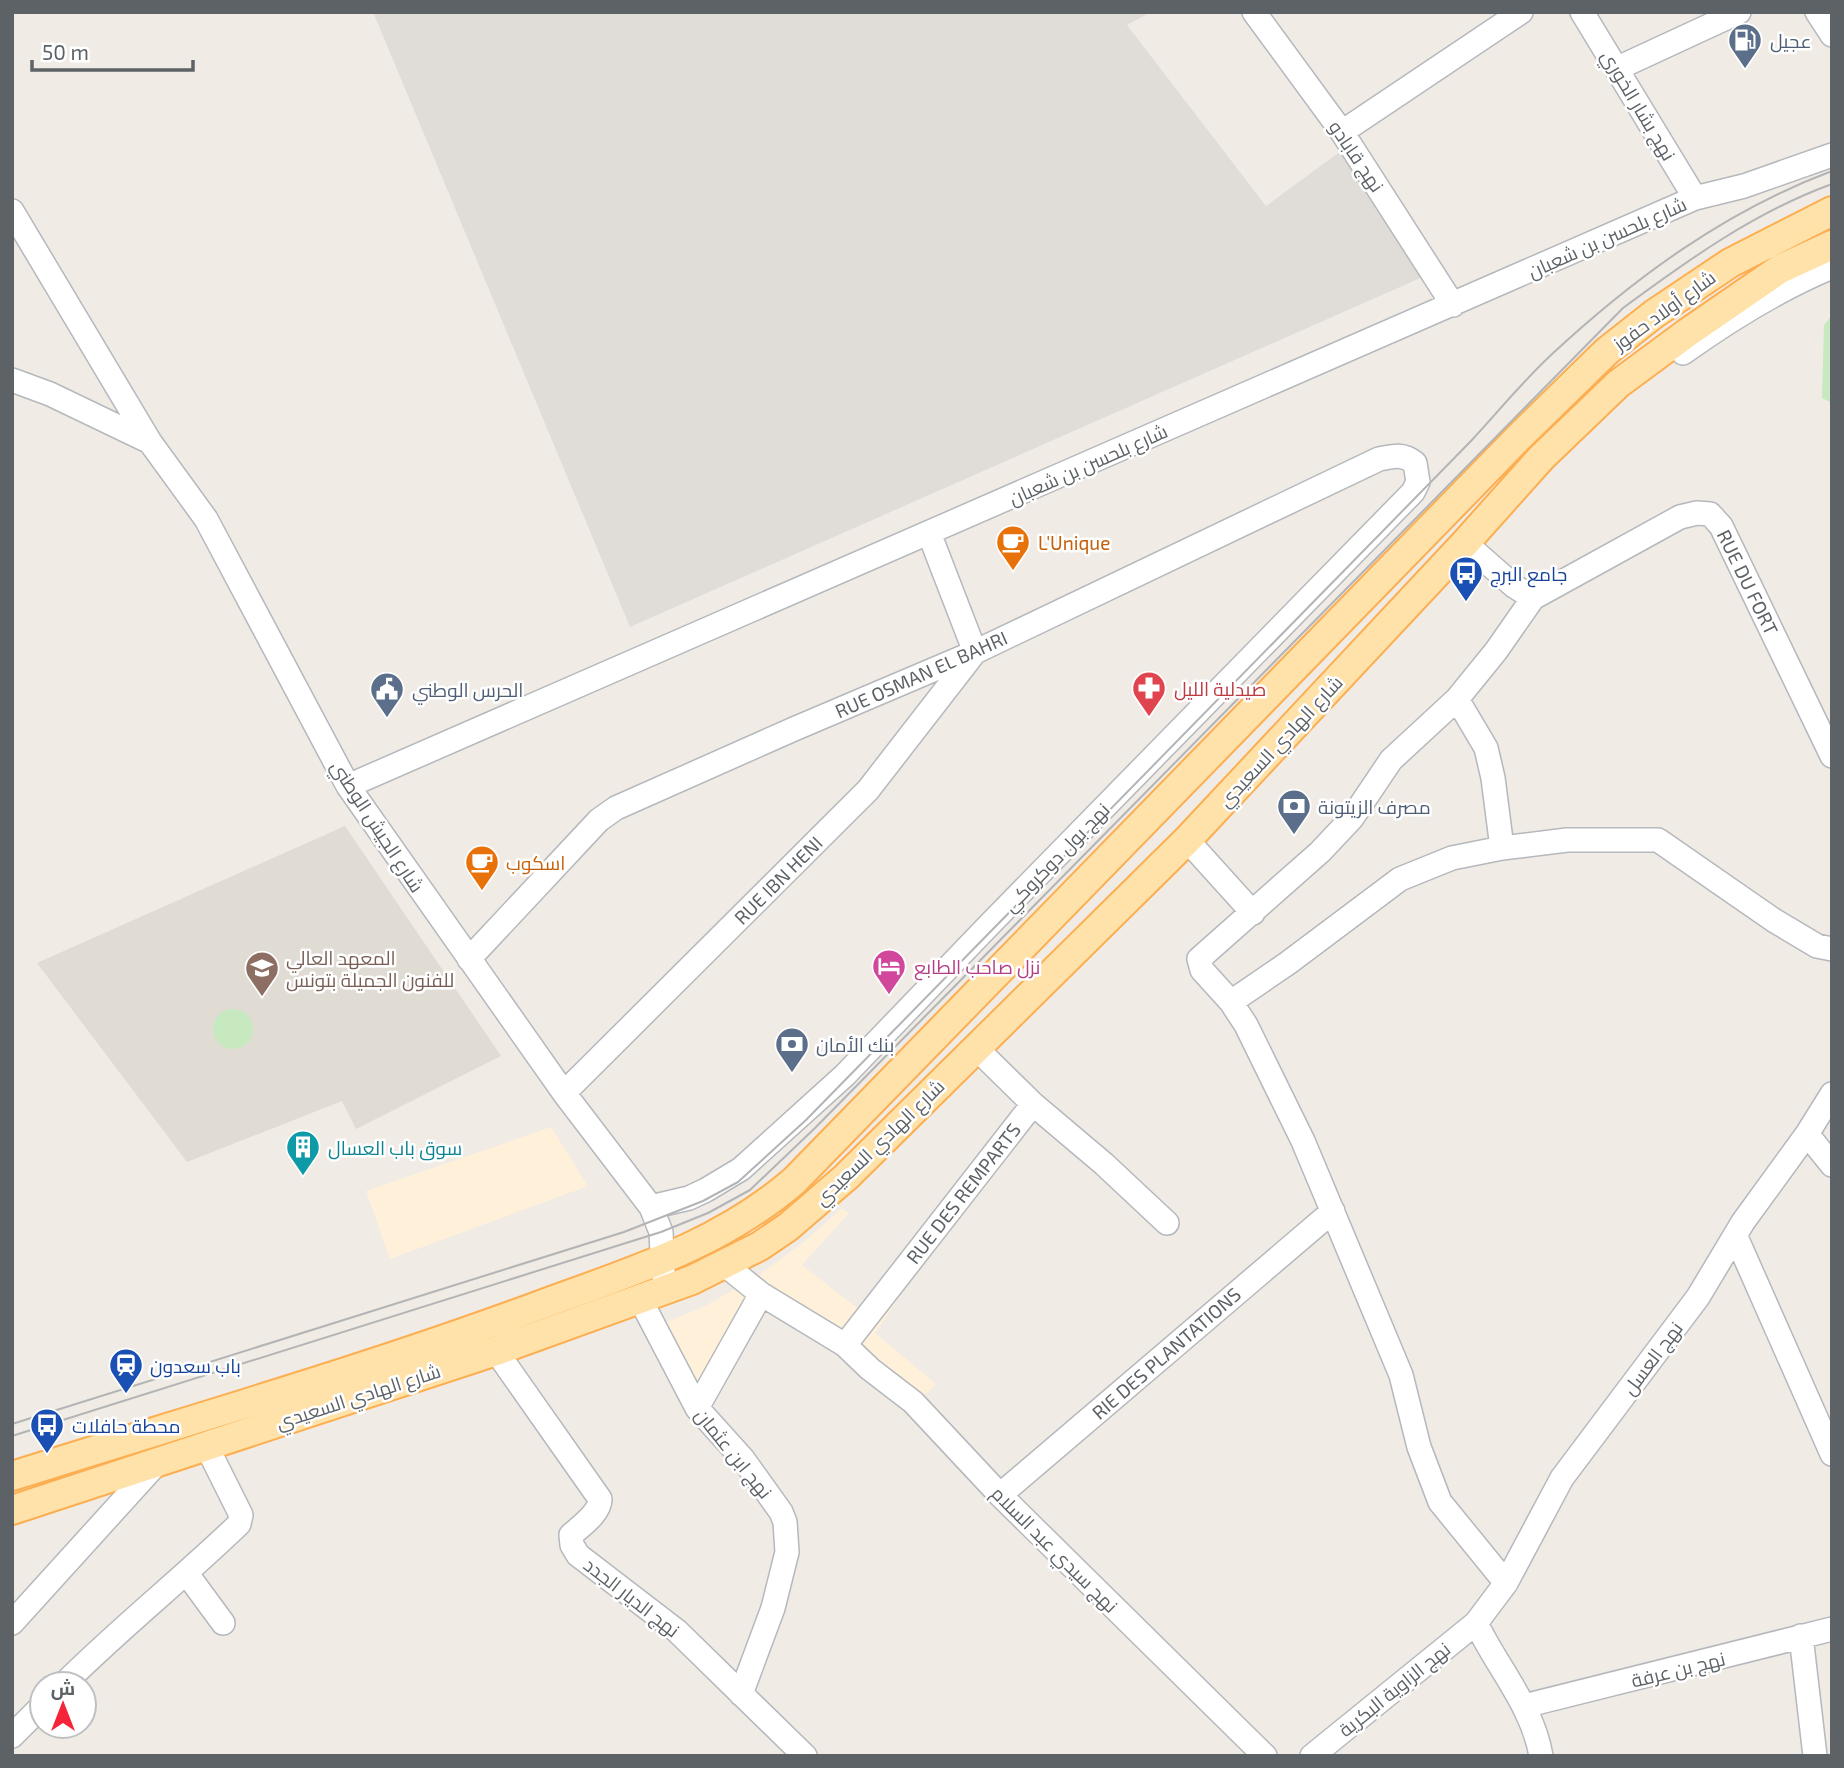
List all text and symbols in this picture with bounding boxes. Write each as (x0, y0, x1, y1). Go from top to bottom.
fuel station icon: عجيل (1726, 21, 1764, 70)
scale bar (32, 28, 192, 72)
place label: عجيل (1770, 29, 1812, 53)
text: 50 m (42, 39, 89, 64)
street label: نهج بشار الخوري (1594, 46, 1681, 166)
street label: نهج قابادو (1322, 116, 1389, 198)
street label: شارع بلحسن بن شعبان (1524, 192, 1691, 285)
street label: شارع أولاد حفوز (1608, 265, 1721, 358)
street label: شارع بلحسن بن شعبان (1005, 419, 1172, 512)
cafe icon: L'Unique (994, 523, 1032, 572)
street label: RUE DU FORT (1713, 526, 1783, 638)
place label: L'Unique (1038, 531, 1110, 554)
bus stop icon: جامع البرج (1447, 554, 1485, 603)
place label: جامع البرج (1490, 562, 1567, 588)
street label: RUE OSMAN EL BAHRI (831, 626, 1011, 722)
pharmacy icon: صيدلية الليل (1130, 669, 1168, 718)
public building icon: الحرس الوطني (368, 670, 406, 719)
street label: شارع الهادي السعيدي (1213, 670, 1350, 814)
place label: صيدلية الليل (1174, 677, 1266, 701)
place label: الحرس الوطني (412, 678, 523, 705)
street label: شارع الجيش الوطني (323, 756, 429, 899)
bank icon: مصرف الزيتونة (1275, 787, 1313, 836)
place label: مصرف الزيتونة (1318, 795, 1431, 819)
street label: نهج بول دوكروكي (998, 798, 1117, 919)
street label: RUE IBN HENI (729, 831, 827, 929)
cafe icon: اسكوب (463, 843, 501, 892)
place label: اسكوب (506, 851, 565, 875)
place label: المعهد العالي للفنون الجميلة بتونس (286, 946, 454, 992)
hotel icon: نزل صاحب الطابع (870, 947, 908, 996)
school or university icon: المعهد العالي للفنون الجميلة بتونس (243, 949, 281, 998)
place label: نزل صاحب الطابع (914, 955, 1040, 981)
bank icon: بنك الأمان (773, 1025, 811, 1074)
place label: بنك الأمان (816, 1033, 894, 1057)
street label: شارع الهادي السعيدي (809, 1074, 951, 1213)
street label: RUE DES REMPARTS (901, 1118, 1025, 1268)
building icon: سوق باب العسال (284, 1128, 322, 1177)
place label: سوق باب العسال (328, 1136, 462, 1161)
street label: RIE DES PLANTATIONS (1087, 1282, 1245, 1424)
street label: نهج العسل (1617, 1317, 1689, 1401)
station icon: باب سعدون (107, 1346, 145, 1395)
place label: باب سعدون (150, 1354, 241, 1378)
street label: شارع الهادي السعيدي (273, 1359, 444, 1437)
street label: نهج ابن عثمان (688, 1403, 777, 1505)
bus stop icon: محطة حافلات (28, 1406, 66, 1455)
place label: محطة حافلات (72, 1414, 181, 1437)
street label: نهج سيدي عبد السلام (984, 1481, 1123, 1620)
street label: نهج الديار الجدد (578, 1552, 685, 1644)
street label: نهج الزاوية البكرية (1333, 1637, 1456, 1743)
street label: نهج بن عرفة (1629, 1646, 1728, 1695)
north arrow (28, 1670, 98, 1740)
text: ش (51, 1676, 75, 1700)

